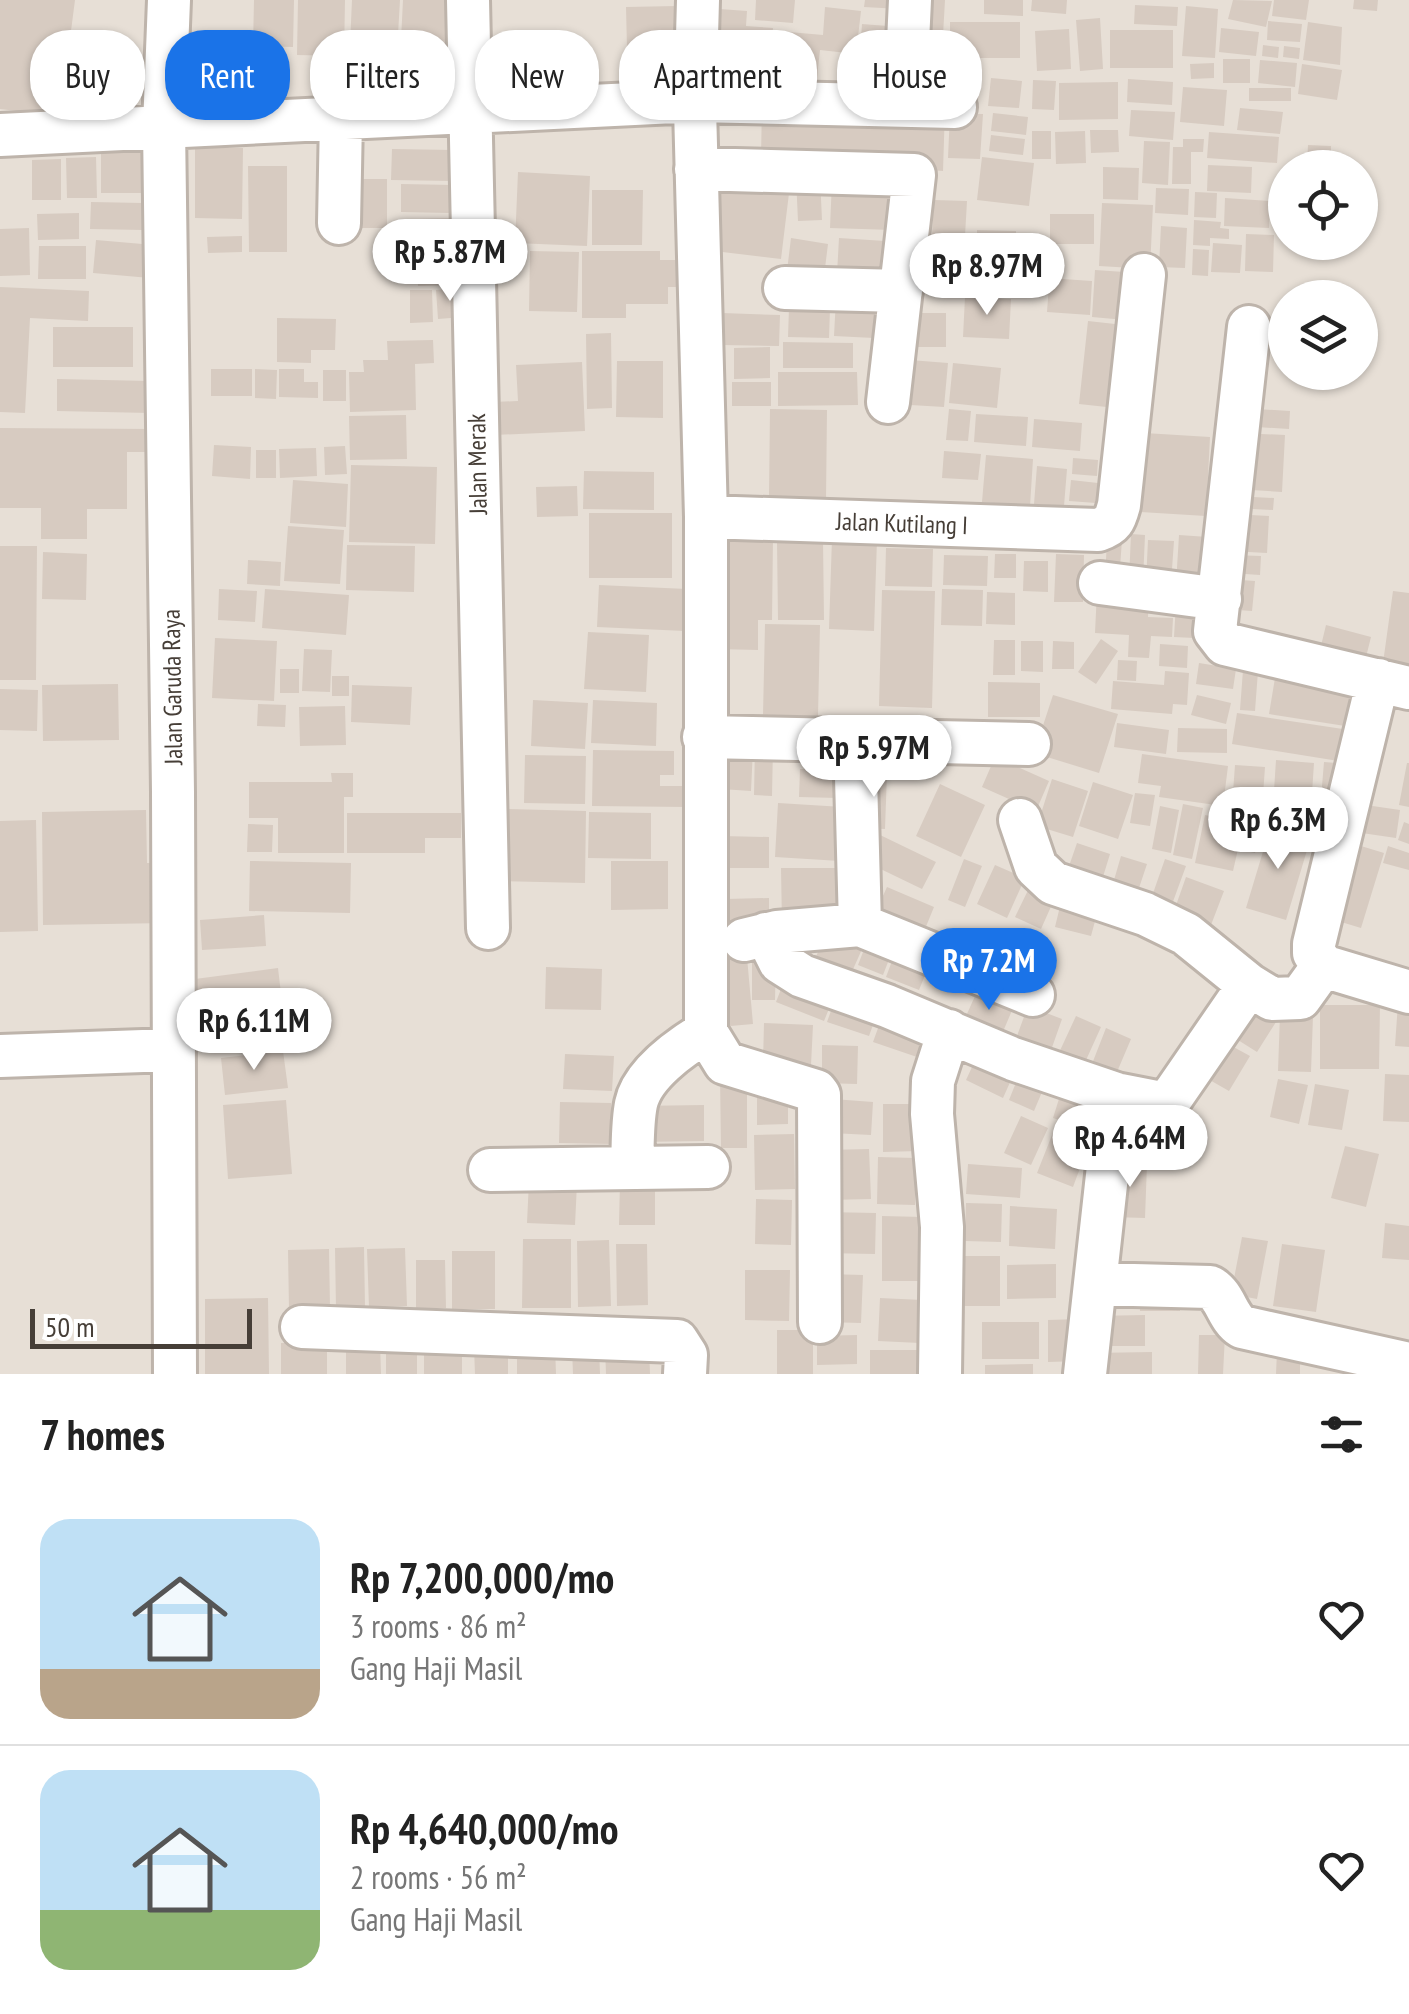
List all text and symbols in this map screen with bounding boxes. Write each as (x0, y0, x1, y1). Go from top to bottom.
chip: Buy (30, 30, 145, 120)
chip: Rent (165, 30, 290, 120)
chip: Filters (310, 30, 455, 120)
chip: New (475, 30, 599, 120)
chip: Apartment (619, 30, 817, 120)
chip: House (837, 30, 982, 120)
map controls (1268, 150, 1378, 390)
button: locate (1268, 150, 1378, 260)
pin: Rp 5.87M (347, 219, 553, 304)
text: Rp 5.87M (395, 230, 505, 272)
pin: Rp 8.97M (884, 233, 1090, 318)
text: Rp 8.97M (932, 244, 1042, 286)
button: layers (1268, 280, 1378, 390)
street label: Jalan Merak (460, 413, 494, 516)
street label: Jalan Kutilang I (835, 505, 968, 541)
street label: Jalan Garuda Raya (155, 609, 189, 766)
pin: Rp 5.97M (771, 715, 977, 800)
text: Rp 5.97M (819, 726, 929, 768)
pin: Rp 6.3M (1186, 787, 1370, 872)
text: Rp 6.3M (1230, 798, 1326, 840)
pin: Rp 7.2M (897, 928, 1081, 1013)
text: Rp 7.2M (943, 939, 1035, 981)
pin: Rp 6.11M (151, 988, 357, 1073)
text: Rp 6.11M (199, 999, 309, 1041)
pin: Rp 4.64M (1027, 1105, 1233, 1190)
text: Rp 4.64M (1075, 1116, 1185, 1158)
scale bar (30, 1304, 252, 1348)
text: 50 m (45, 1308, 94, 1345)
text: 7 homes (40, 1407, 165, 1462)
icon: filters (1314, 1407, 1369, 1462)
text: Rp 7,200,000/mo (350, 1550, 614, 1605)
icon: home (120, 1559, 240, 1679)
icon: heart (1314, 1592, 1369, 1647)
text: 3 rooms · 86 m² (350, 1605, 527, 1647)
text: Gang Haji Masil (350, 1647, 522, 1689)
text: Rp 4,640,000/mo (350, 1801, 618, 1856)
icon: home (120, 1810, 240, 1930)
icon: heart (1314, 1843, 1369, 1898)
text: 2 rooms · 56 m² (350, 1856, 527, 1898)
text: Gang Haji Masil (350, 1898, 522, 1940)

